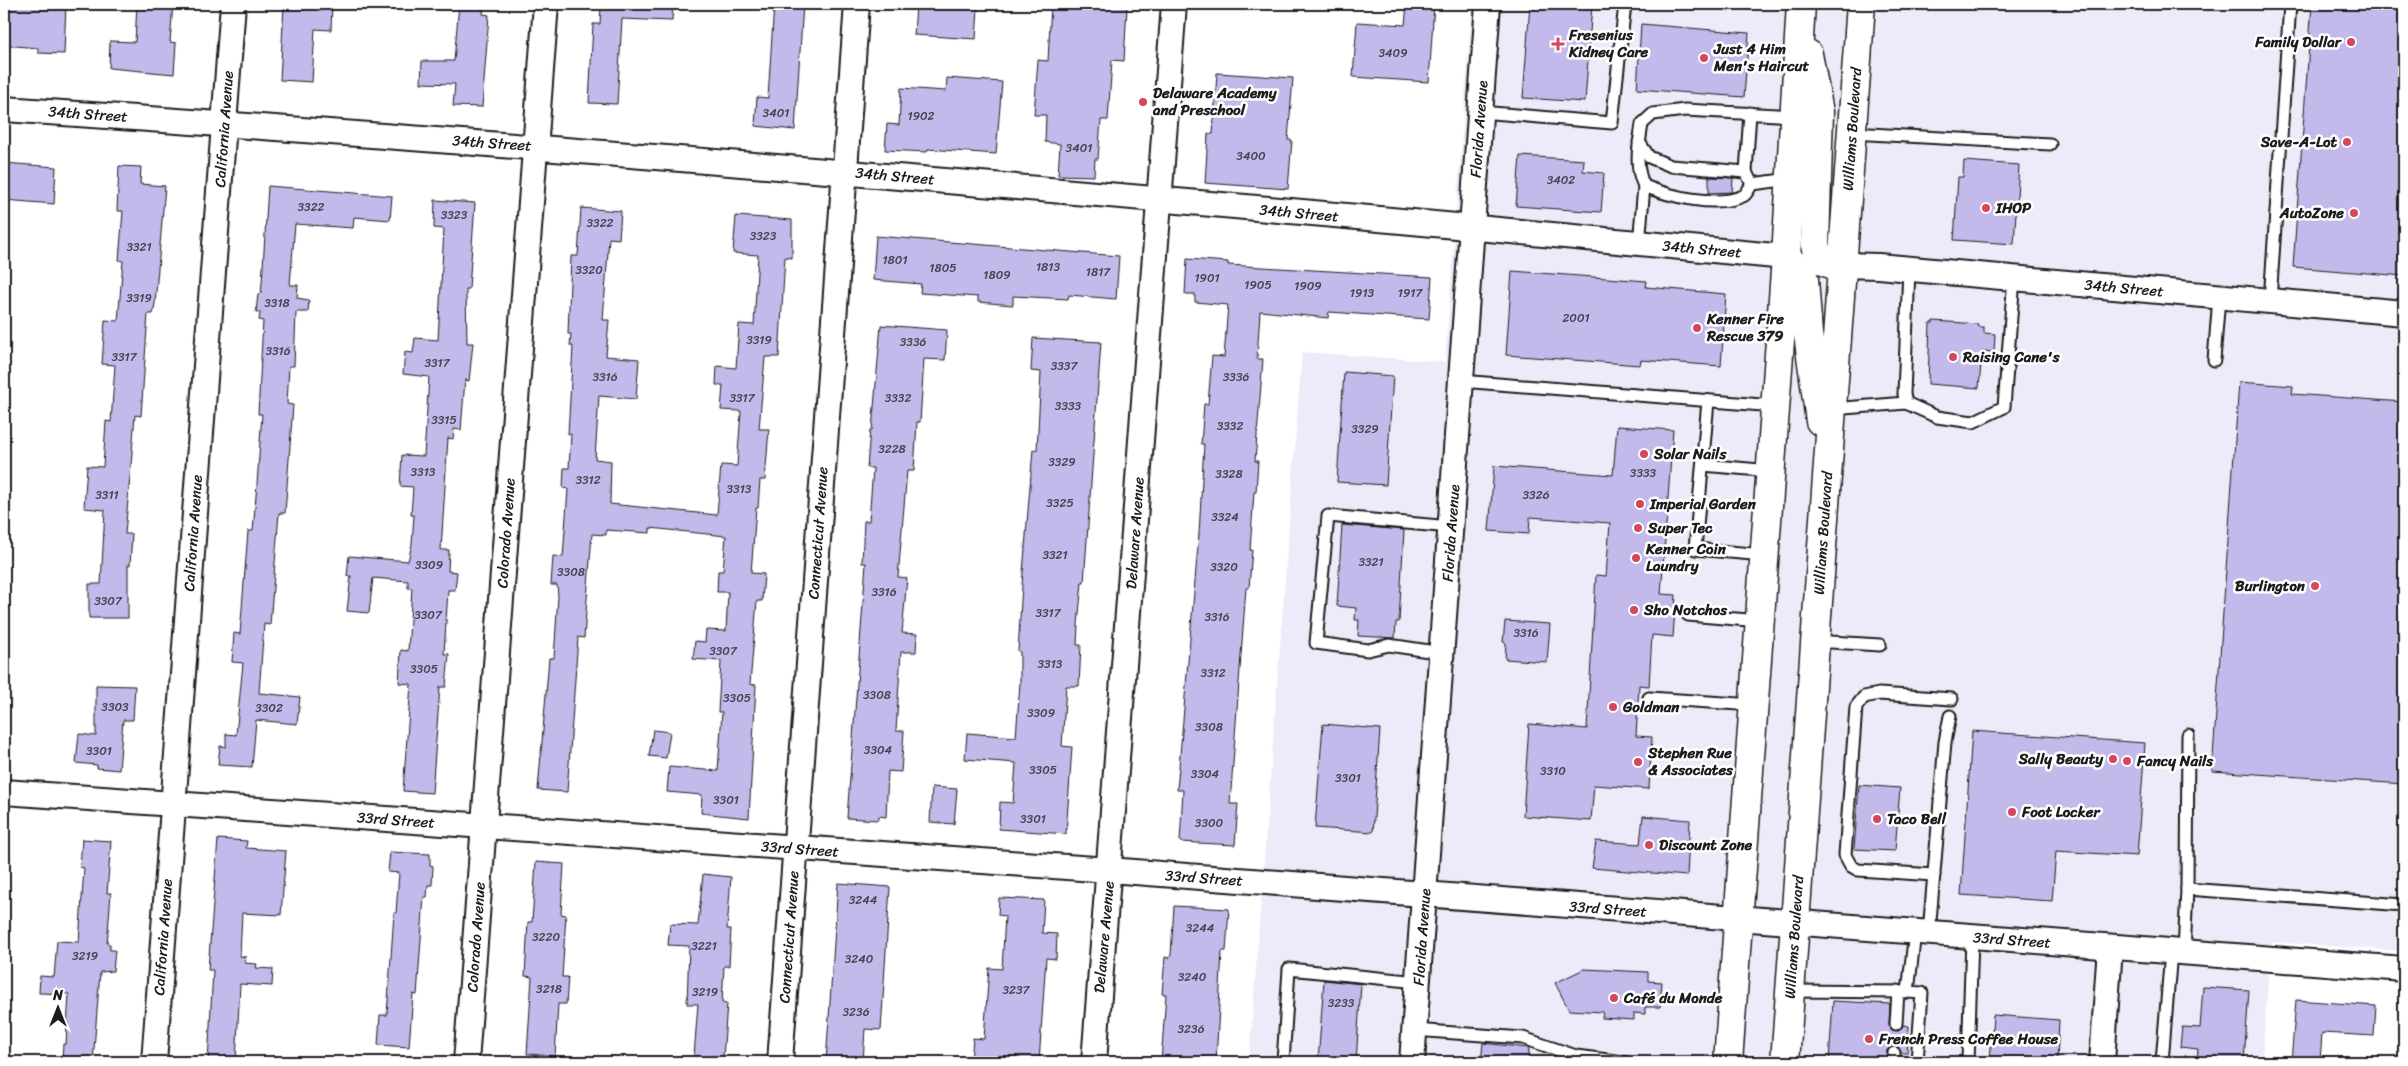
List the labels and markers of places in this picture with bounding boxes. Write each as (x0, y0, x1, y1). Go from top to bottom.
place label: Fresenius Kidney Care (1568, 22, 1649, 65)
place label: Family Dollar (2254, 29, 2343, 55)
place label: Just 4 Him Men's Haircut (1713, 36, 1809, 79)
marker: Family Dollar (2345, 36, 2357, 48)
marker: Fresenius Kidney Care (1551, 37, 1565, 51)
marker: Just 4 Him Men's Haircut (1698, 52, 1710, 64)
place label: Delaware Academy and Preschool (1152, 80, 1278, 123)
marker: Delaware Academy and Preschool (1137, 96, 1149, 108)
place label: Save-A-Lot (2260, 129, 2337, 155)
marker: Save-A-Lot (2341, 136, 2353, 148)
place label: IHOP (1995, 195, 2031, 221)
place label: AutoZone (2279, 200, 2344, 226)
marker: IHOP (1980, 202, 1992, 214)
marker: AutoZone (2348, 207, 2360, 219)
place label: Kenner Fire Rescue 379 (1706, 306, 1784, 349)
marker: Kenner Fire Rescue 379 (1691, 322, 1703, 334)
place label: Raising Cane's (1962, 344, 2061, 370)
marker: Raising Cane's (1947, 351, 1959, 363)
place label: Solar Nails (1653, 441, 1727, 467)
marker: Solar Nails (1638, 448, 1650, 460)
place label: Imperial Garden (1649, 491, 1757, 517)
marker: Imperial Garden (1634, 498, 1646, 510)
place label: Super Tec (1647, 515, 1713, 541)
marker: Super Tec (1632, 522, 1644, 534)
place label: Kenner Coin Laundry (1645, 536, 1727, 579)
marker: Kenner Coin Laundry (1630, 552, 1642, 564)
place label: Burlington (2235, 573, 2306, 599)
marker: Burlington (2309, 580, 2321, 592)
place label: Sho Notchos (1643, 597, 1728, 623)
marker: Sho Notchos (1628, 604, 1640, 616)
place label: Goldman (1622, 694, 1680, 720)
marker: Goldman (1607, 701, 1619, 713)
place label: Stephen Rue & Associates (1647, 740, 1734, 783)
place label: Sally Beauty (2018, 746, 2104, 772)
place label: Fancy Nails (2136, 748, 2214, 774)
marker: Sally Beauty (2107, 753, 2119, 765)
marker: Fancy Nails (2121, 755, 2133, 767)
marker: Stephen Rue & Associates (1632, 756, 1644, 768)
place label: Foot Locker (2021, 799, 2101, 825)
place label: Taco Bell (1887, 806, 1947, 832)
marker: Foot Locker (2006, 806, 2018, 818)
marker: Taco Bell (1871, 813, 1883, 825)
place label: Discount Zone (1659, 832, 1753, 858)
marker: Discount Zone (1643, 839, 1655, 851)
place label: Café du Monde (1623, 985, 1723, 1011)
marker: Café du Monde (1608, 992, 1620, 1004)
place label: French Press Coffee House (1878, 1026, 2059, 1052)
marker: French Press Coffee House (1863, 1033, 1875, 1045)

